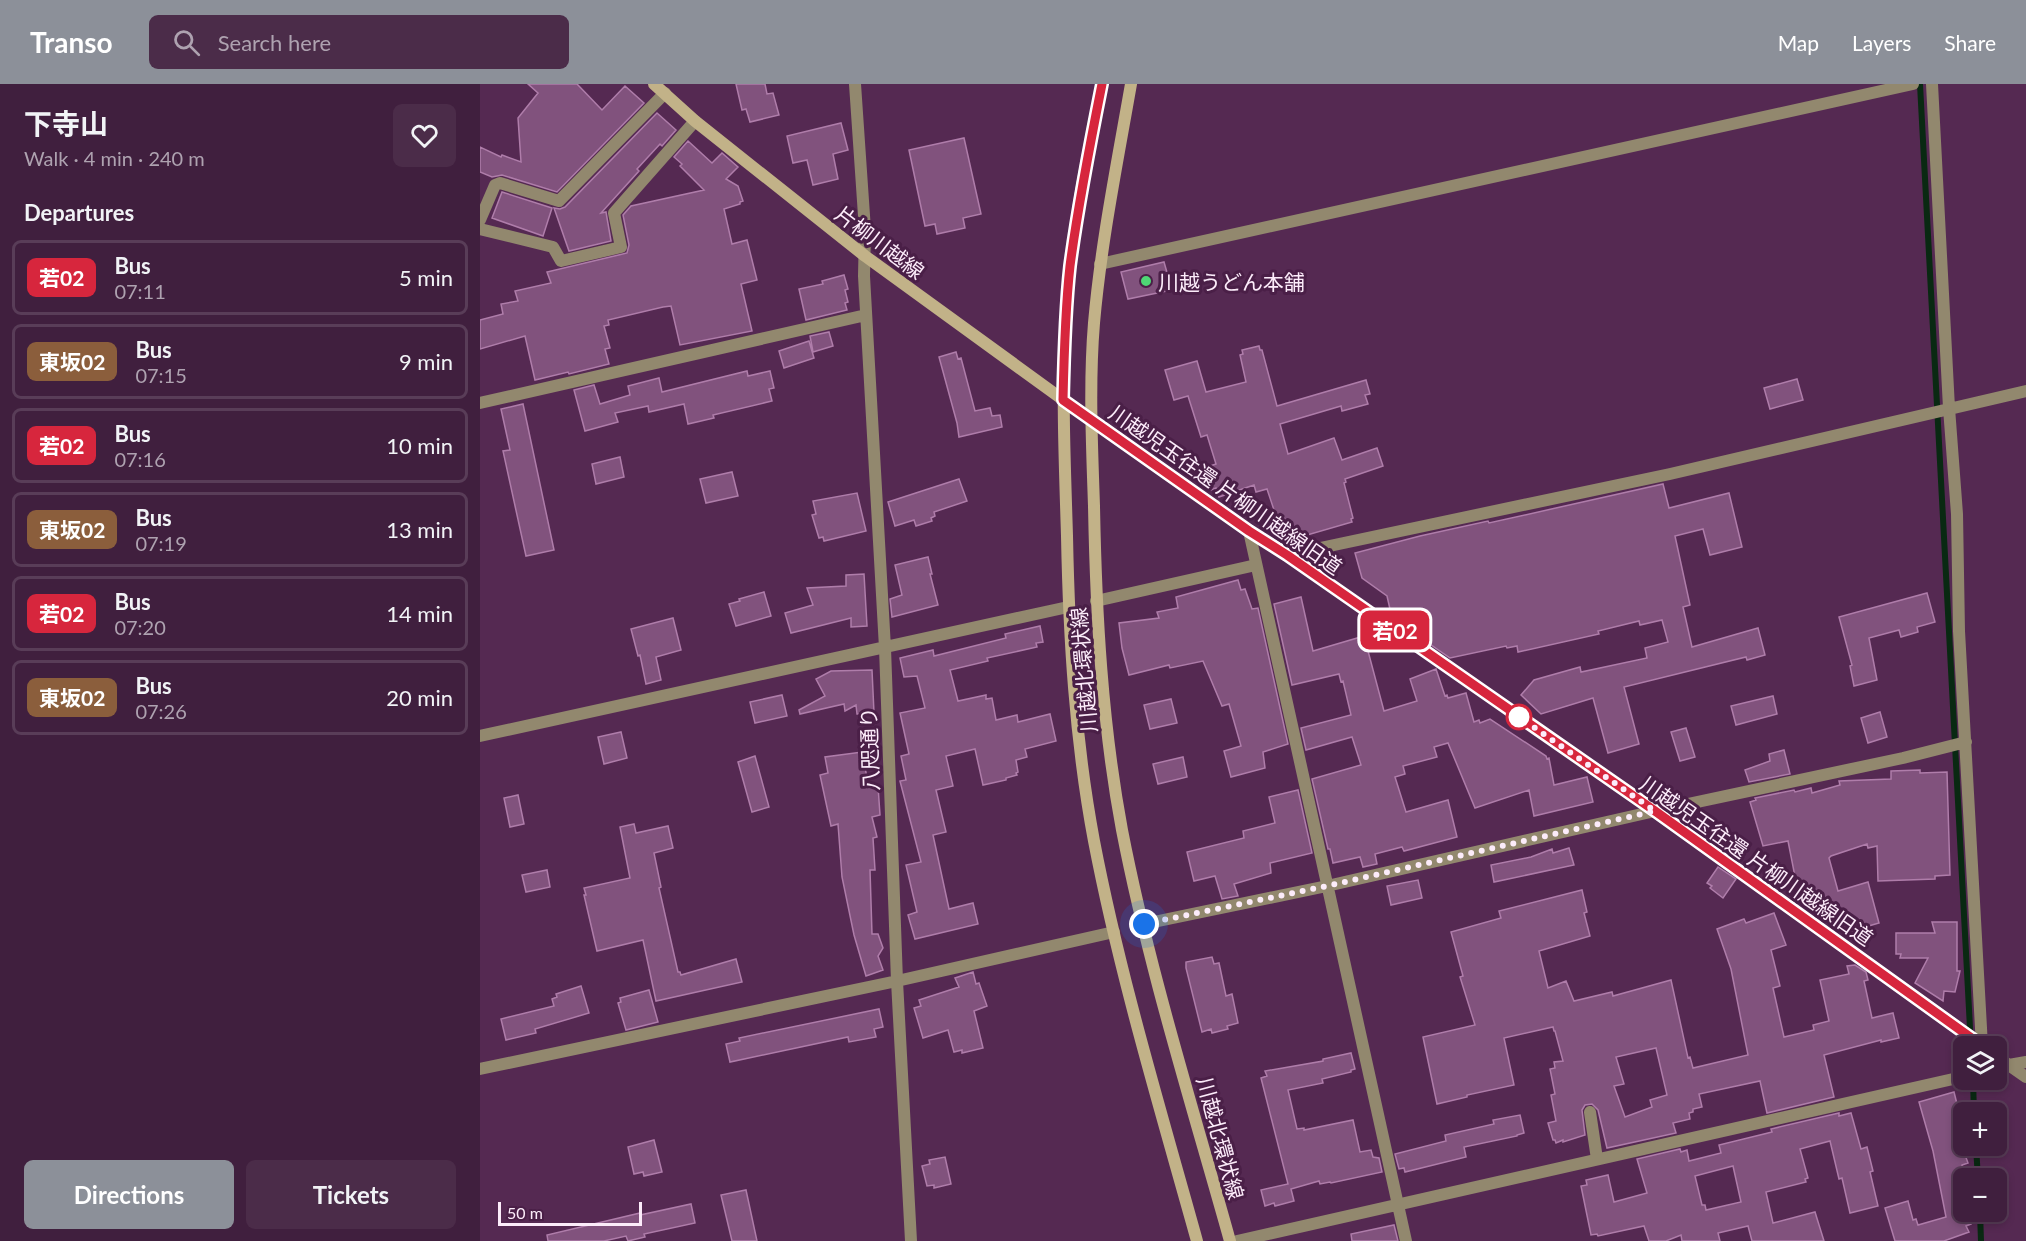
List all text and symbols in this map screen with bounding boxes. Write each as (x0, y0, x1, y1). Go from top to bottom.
search box (149, 15, 569, 69)
text: Transo (30, 25, 113, 59)
icon: search (170, 26, 203, 59)
text: Search here (218, 29, 331, 56)
text: Map (1778, 30, 1819, 55)
text: Layers (1852, 30, 1911, 55)
text: Share (1944, 30, 1996, 55)
button: heart (393, 104, 456, 167)
text: 下寺山 (24, 106, 108, 140)
text: Walk · 4 min · 240 m (24, 146, 205, 170)
text: Departures (24, 199, 134, 226)
street label: 片柳川越線 (831, 200, 929, 284)
text: Bus (114, 252, 151, 279)
text: 5 min (399, 264, 453, 291)
text: 若02 (39, 265, 84, 290)
place label: 川越うどん本舗 (1158, 269, 1305, 294)
marker: 川越うどん本舗 (1139, 274, 1153, 288)
text: 07:11 (114, 279, 166, 303)
text: Bus (135, 336, 172, 363)
text: 9 min (399, 348, 453, 375)
text: 東坂02 (39, 349, 105, 374)
text: 07:15 (135, 363, 187, 387)
street label: 川越児玉往還 片柳川越線旧道 (1105, 399, 1347, 579)
text: Bus (114, 420, 151, 447)
text: 10 min (386, 432, 453, 459)
text: 若02 (39, 433, 84, 458)
text: 07:16 (114, 447, 166, 471)
text: Bus (135, 504, 172, 531)
text: 13 min (386, 516, 453, 543)
text: 東坂02 (39, 517, 105, 542)
text: 07:19 (135, 531, 187, 555)
text: Bus (114, 588, 151, 615)
text: 14 min (386, 600, 453, 627)
text: 若02 (39, 601, 84, 626)
street label: 川越北環状線 (1065, 606, 1101, 734)
line badge: 若02 (1360, 610, 1430, 650)
text: 07:20 (114, 615, 166, 639)
text: 若02 (1372, 618, 1418, 643)
text: Bus (135, 672, 172, 699)
text: 20 min (386, 684, 453, 711)
text: 東坂02 (39, 685, 105, 710)
text: 07:26 (135, 699, 187, 723)
unlabelled marker (1506, 704, 1532, 730)
street label: 八咫通り (855, 707, 883, 791)
street label: 川越児玉往還 片柳川越線旧道 (1636, 770, 1878, 950)
your location (1129, 909, 1159, 939)
map controls (1953, 1036, 2007, 1222)
button: layers (1953, 1036, 2007, 1090)
street label: 川越北環状線 (1193, 1074, 1249, 1202)
button: + (1953, 1102, 2007, 1156)
button: Directions (24, 1160, 234, 1229)
button: Tickets (246, 1160, 456, 1229)
button: − (1953, 1168, 2007, 1222)
scale bar (498, 1199, 642, 1226)
text: 50 m (507, 1203, 543, 1222)

